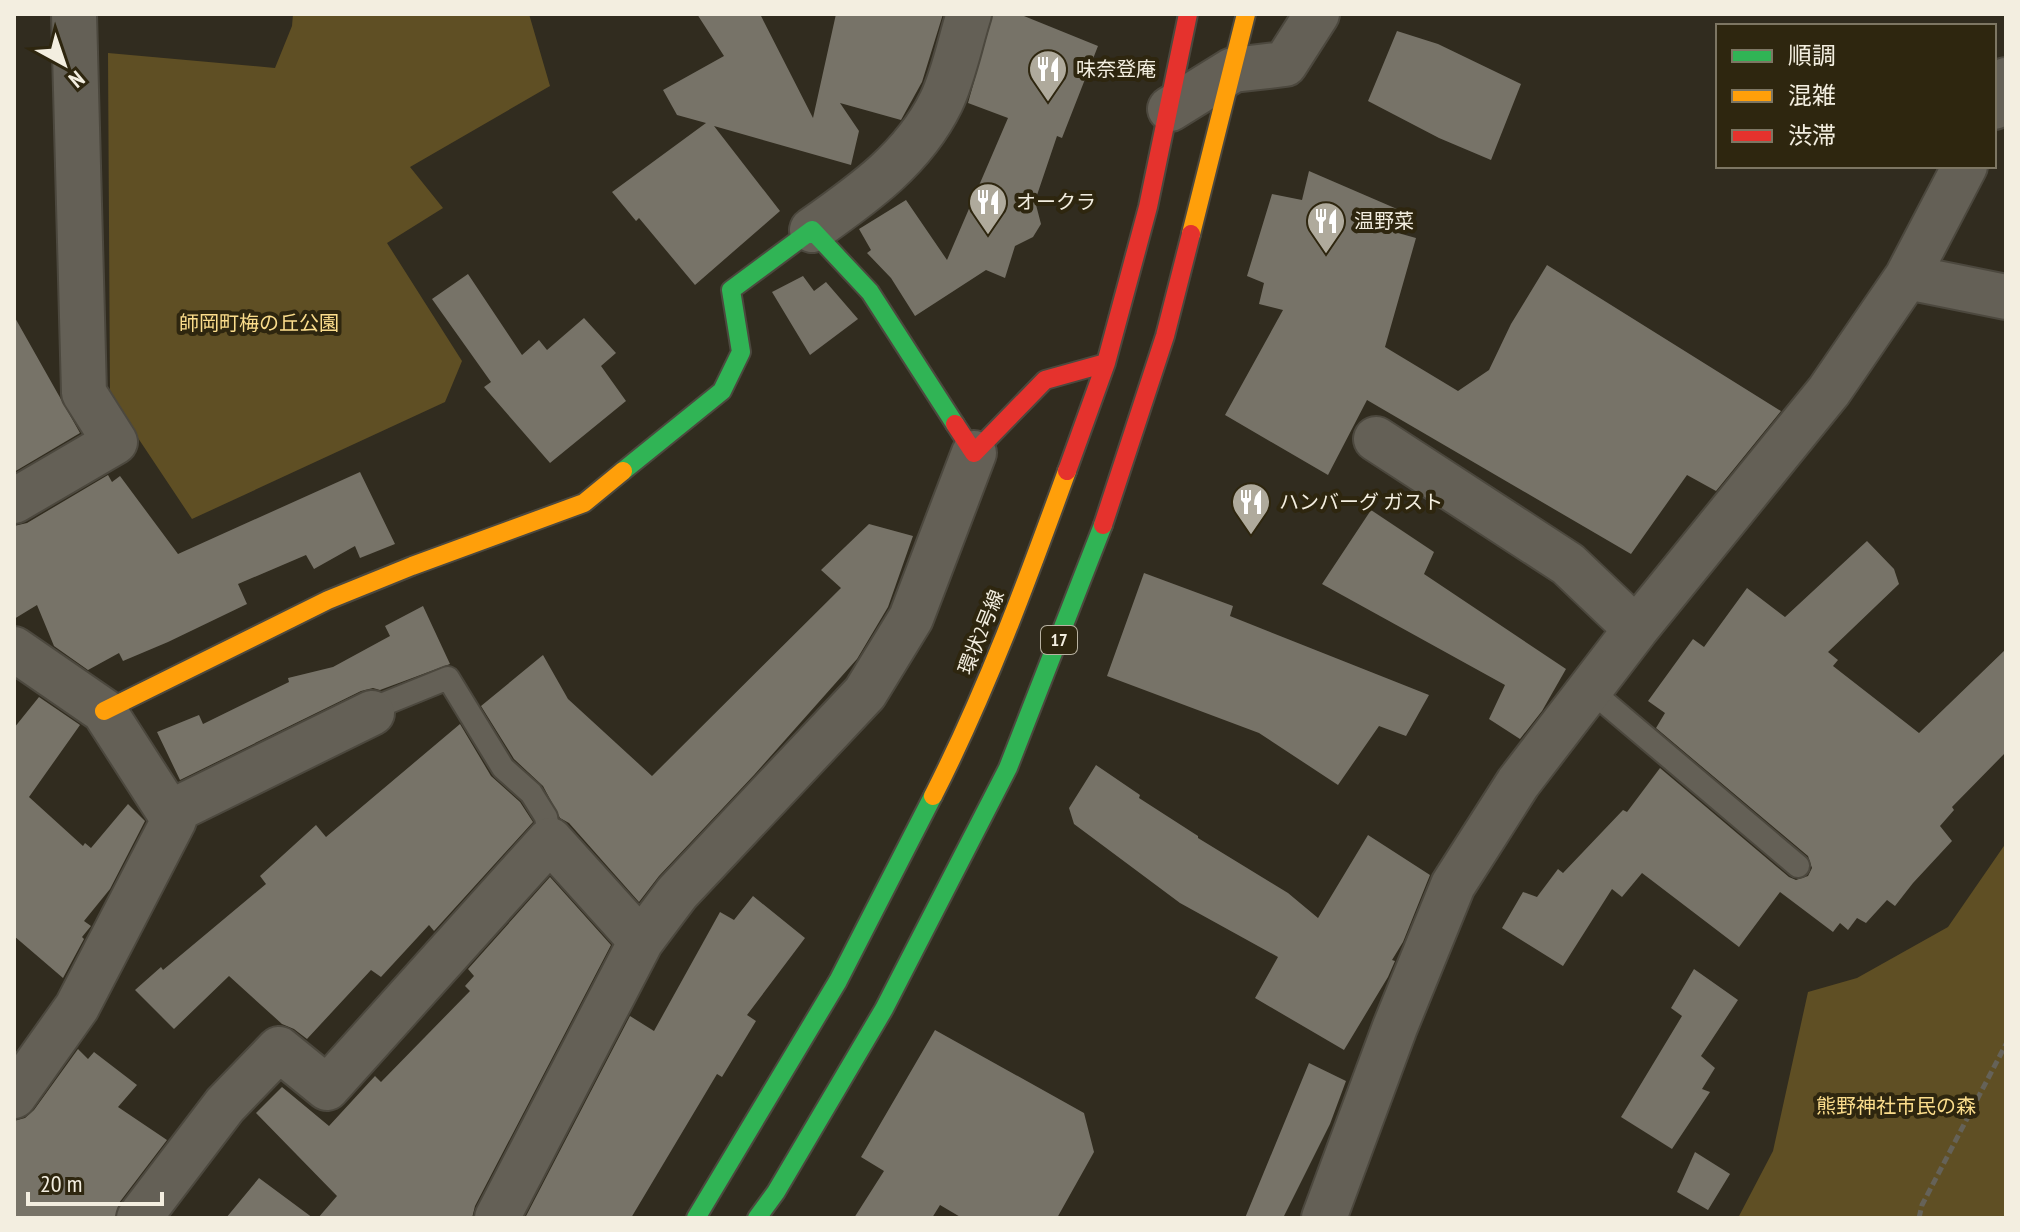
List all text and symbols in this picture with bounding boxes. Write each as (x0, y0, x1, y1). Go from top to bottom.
north arrow (24, 24, 104, 104)
legend (1716, 24, 1996, 168)
text: 順調 (1788, 40, 1836, 71)
restaurant icon: 味奈登庵 (1027, 48, 1069, 103)
place label: 味奈登庵 (1076, 56, 1156, 82)
text: N (63, 65, 90, 94)
text: 混雑 (1788, 80, 1836, 111)
text: 渋滞 (1788, 120, 1836, 151)
restaurant icon: オークラ (967, 181, 1009, 236)
place label: オークラ (1016, 189, 1096, 215)
restaurant icon: 温野菜 (1305, 200, 1347, 255)
place label: 温野菜 (1354, 208, 1414, 234)
park label: 師岡町梅の丘公園 (179, 310, 339, 336)
restaurant icon: ハンバーグ ガスト (1230, 481, 1272, 536)
place label: ハンバーグ ガスト (1279, 489, 1443, 515)
street label: 環状2号線 (952, 586, 1010, 678)
road number: 17 (1041, 626, 1077, 654)
park label: 熊野神社市民の森 (1816, 1093, 1976, 1119)
scale bar (28, 1156, 162, 1206)
text: 20 m (40, 1168, 82, 1199)

